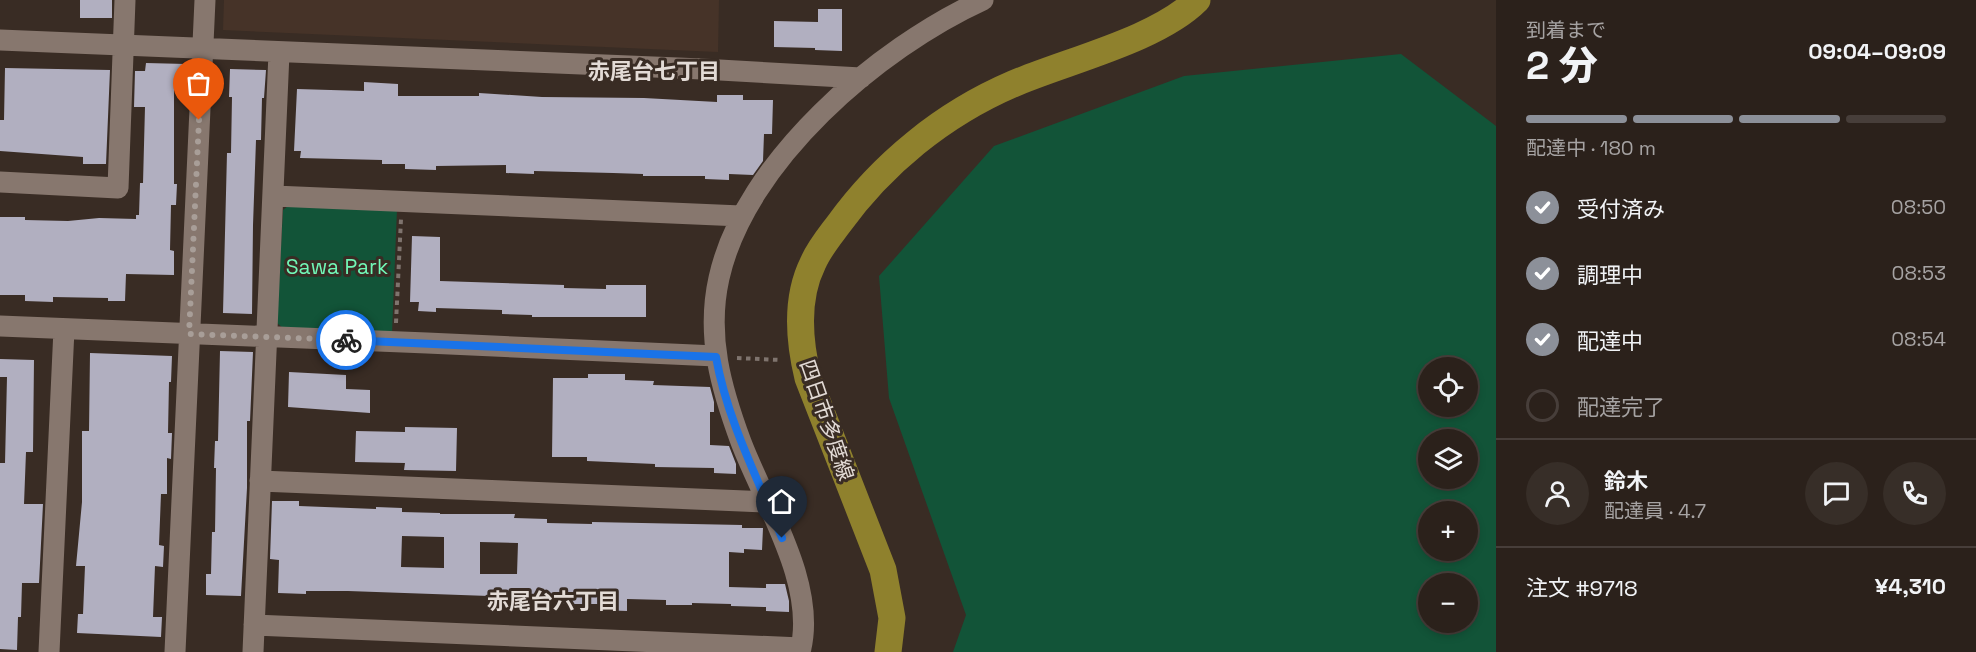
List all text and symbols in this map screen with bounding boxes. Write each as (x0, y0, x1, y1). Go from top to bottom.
text: 到着まで (1526, 17, 1606, 43)
text: 09:04–09:09 (1808, 37, 1946, 65)
text: 2 分 (1526, 41, 1598, 90)
district label: 赤尾台七丁目 (588, 57, 720, 85)
pin (173, 58, 224, 120)
icon: bag (182, 67, 215, 100)
text: 配達中 · 180 m (1526, 135, 1656, 161)
icon: check (1526, 191, 1559, 224)
text: 08:50 (1891, 194, 1946, 220)
text: 受付済み (1577, 195, 1665, 223)
park label: Sawa Park (286, 253, 388, 280)
icon: check (1526, 257, 1559, 290)
text: 08:53 (1892, 260, 1946, 286)
text: 調理中 (1577, 261, 1643, 289)
courier (316, 310, 376, 370)
icon: check (1526, 323, 1559, 356)
icon: bike (330, 324, 363, 357)
text: 08:54 (1891, 326, 1946, 352)
text: 配達中 (1577, 327, 1643, 355)
street label: 四日市多度線 (794, 356, 860, 484)
map controls (1418, 357, 1478, 633)
button: locate (1418, 357, 1478, 417)
text: 配達完了 (1577, 393, 1665, 421)
button: layers (1418, 429, 1478, 489)
button: person (1526, 462, 1589, 525)
button: chat (1805, 462, 1868, 525)
button: phone (1883, 462, 1946, 525)
text: 鈴木 (1604, 467, 1648, 495)
pin (756, 476, 807, 538)
icon: home (765, 485, 798, 518)
text: 配達員 · 4.7 (1604, 498, 1706, 524)
button: + (1418, 501, 1478, 561)
text: ¥4,310 (1875, 572, 1946, 600)
button: − (1418, 573, 1478, 633)
text: 注文 #9718 (1526, 574, 1638, 602)
district label: 赤尾台六丁目 (487, 587, 619, 615)

